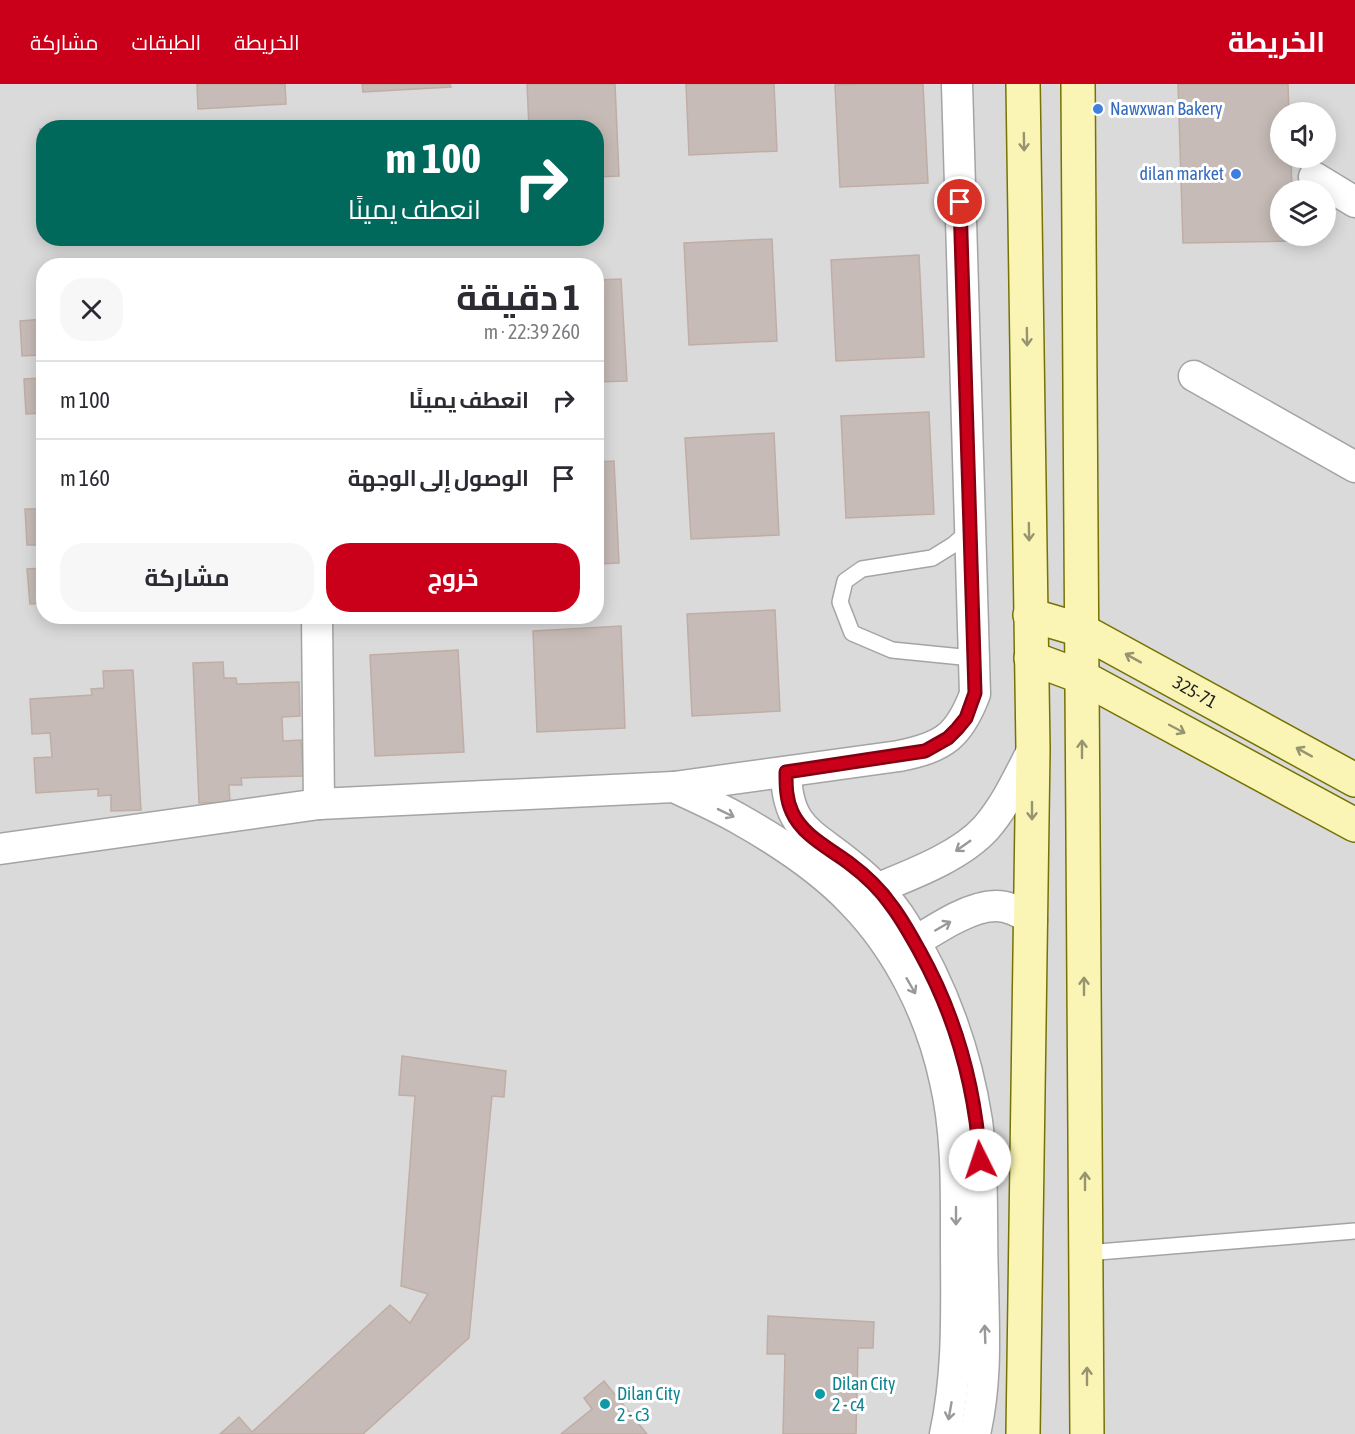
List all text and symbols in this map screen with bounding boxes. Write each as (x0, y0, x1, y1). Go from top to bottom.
text: الخريطة (1228, 26, 1325, 58)
text: مشاركة (30, 30, 99, 54)
text: الطبقات (132, 30, 201, 54)
text: الخريطة (234, 30, 300, 54)
place label: Nawxwan Bakery (1110, 98, 1223, 119)
marker: Nawxwan Bakery (1091, 102, 1105, 116)
map controls (1270, 102, 1336, 246)
button: sound (1270, 102, 1336, 168)
one-way arrow (1018, 132, 1030, 152)
text: 100 m (386, 134, 481, 182)
icon: right (502, 144, 580, 222)
place label: dilan market (1139, 163, 1224, 184)
marker: dilan market (1229, 167, 1243, 181)
pin (934, 176, 985, 227)
button: layers (1270, 180, 1336, 246)
icon: arrive (943, 185, 976, 218)
text: انعطف يمينًا (348, 194, 481, 225)
text: 1 دقيقة (456, 276, 580, 318)
button: close (60, 278, 123, 341)
text: 260 m · 22:39 (484, 320, 580, 343)
one-way arrow (1021, 327, 1032, 347)
icon: right (547, 384, 580, 417)
text: 100 m (60, 387, 110, 413)
text: انعطف يمينًا (409, 387, 529, 413)
icon: arrive (547, 462, 580, 495)
text: 160 m (60, 465, 110, 491)
text: الوصول إلى الوجهة (348, 465, 529, 491)
one-way arrow (1023, 522, 1035, 542)
button: مشاركة (60, 543, 314, 612)
button: خروج (326, 543, 580, 612)
one-way arrow (1125, 652, 1142, 664)
street label: 325-71 (1170, 671, 1221, 712)
one-way arrow (1168, 724, 1186, 735)
one-way arrow (1076, 739, 1088, 759)
one-way arrow (1296, 746, 1313, 758)
one-way arrow (1026, 801, 1038, 821)
one-way arrow (717, 807, 735, 819)
one-way arrow (955, 840, 971, 852)
one-way arrow (934, 920, 951, 932)
one-way arrow (1078, 976, 1090, 996)
one-way arrow (905, 977, 917, 994)
position arrow (948, 1128, 1012, 1192)
one-way arrow (1079, 1171, 1091, 1191)
one-way arrow (950, 1206, 962, 1226)
one-way arrow (979, 1325, 990, 1345)
one-way arrow (1081, 1366, 1093, 1386)
place label: Dilan City 2 - c4 (832, 1373, 895, 1415)
place label: Dilan City 2 - c3 (617, 1383, 680, 1425)
marker: Dilan City 2 - c4 (813, 1387, 827, 1401)
marker: Dilan City 2 - c3 (598, 1397, 612, 1411)
one-way arrow (944, 1400, 955, 1420)

